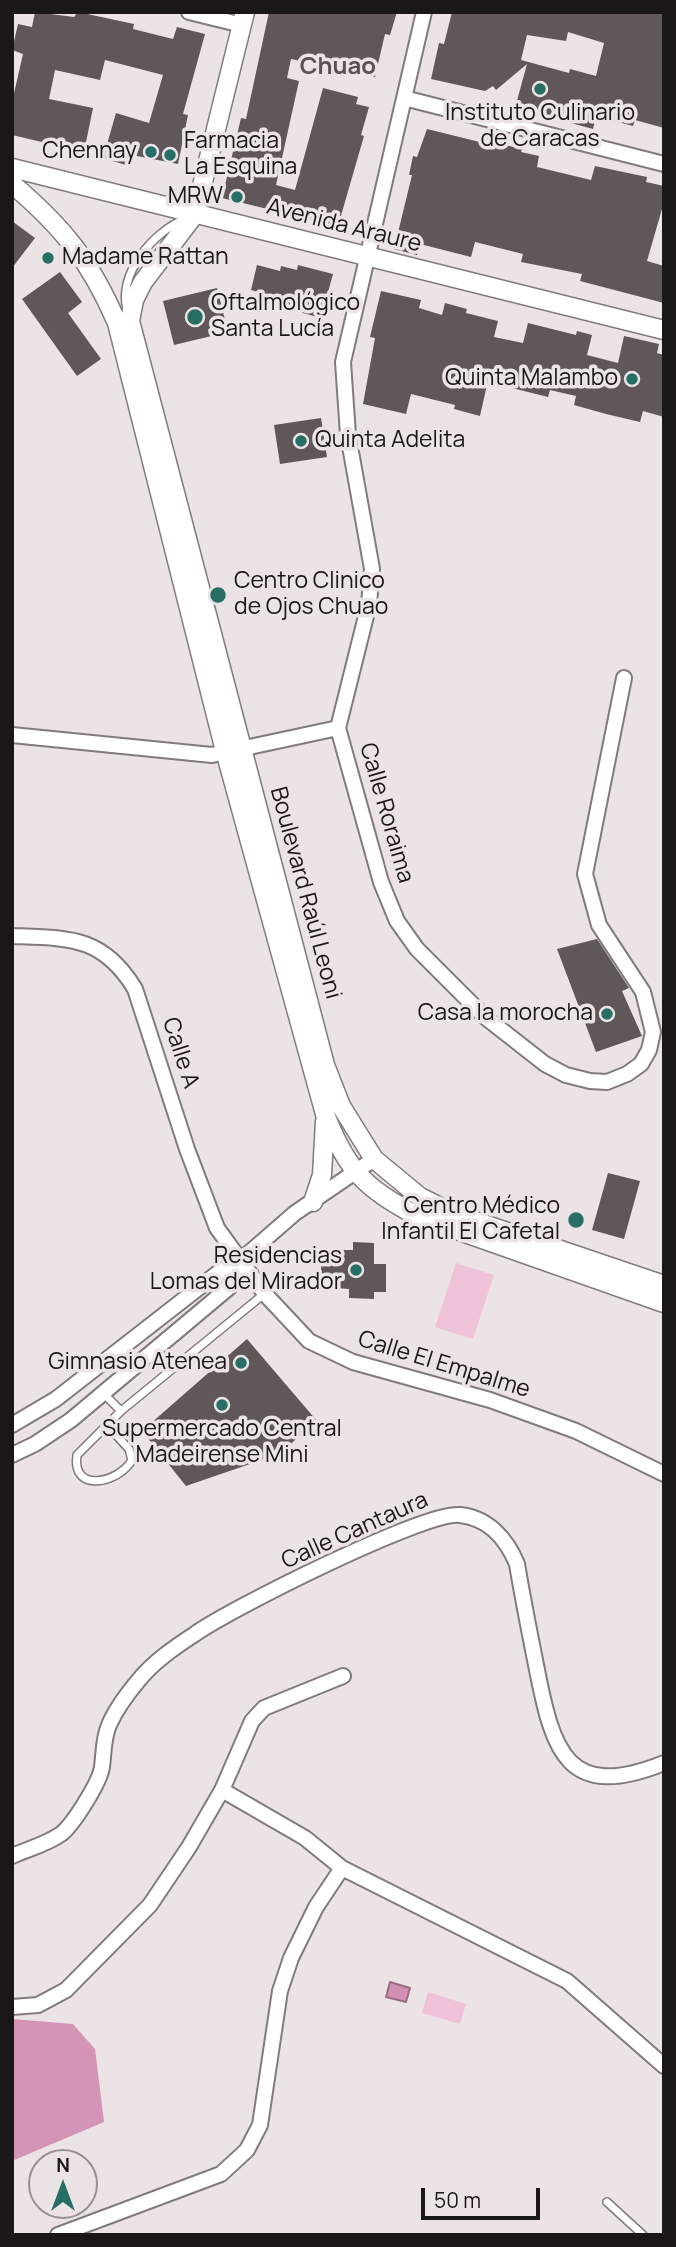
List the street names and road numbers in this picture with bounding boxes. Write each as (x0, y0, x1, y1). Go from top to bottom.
street label: Avenida Araure (264, 193, 424, 259)
street label: Calle Roraima (353, 740, 419, 886)
street label: Boulevard Raúl Leoni (263, 784, 347, 1002)
street label: Calle A (156, 1014, 204, 1092)
street label: Calle El Empalme (355, 1326, 533, 1404)
street label: Calle Cantaura (278, 1486, 432, 1576)

